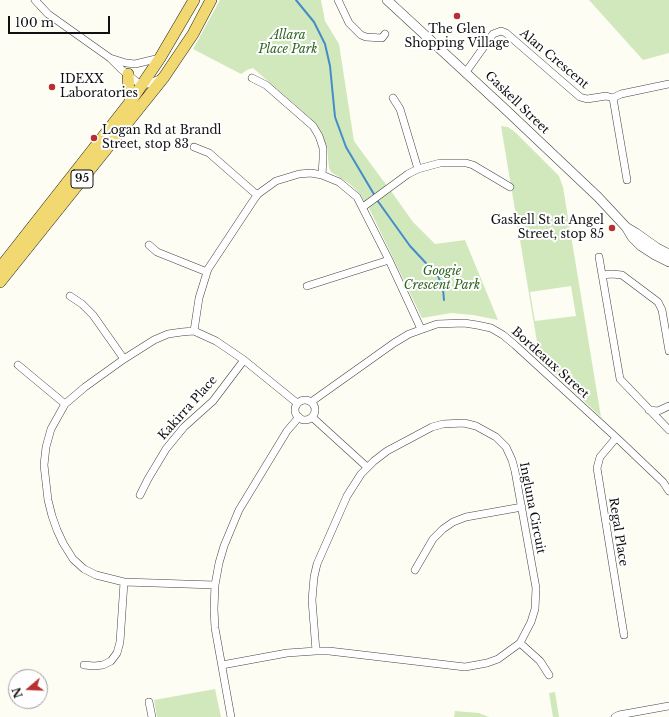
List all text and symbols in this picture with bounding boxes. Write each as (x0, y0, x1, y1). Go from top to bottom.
scale bar (10, 8, 112, 34)
marker: The Glen Shopping Village (452, 11, 462, 21)
text: 100 m (15, 15, 54, 30)
place label: The Glen Shopping Village (405, 23, 509, 51)
street label: Alan Crescent (517, 26, 591, 92)
park label: Allara Place Park (259, 29, 317, 57)
street label: Gaskell Street (482, 69, 552, 137)
place label: IDEXX Laboratories (60, 73, 138, 101)
marker: IDEXX Laboratories (47, 82, 57, 92)
place label: Logan Rd at Brandl Street, stop 83 (102, 124, 221, 152)
marker: Logan Rd at Brandl Street, stop 83 (89, 133, 99, 143)
road number: 95 (71, 170, 93, 188)
place label: Gaskell St at Angel Street, stop 85 (491, 214, 604, 242)
marker: Gaskell St at Angel Street, stop 85 (607, 223, 617, 233)
park label: Googie Crescent Park (404, 265, 480, 293)
street label: Bordeaux Street (508, 324, 592, 402)
street label: Kakirra Place (156, 373, 220, 443)
street label: Ingluna Circuit (516, 461, 548, 555)
street label: Regal Place (605, 497, 631, 567)
north arrow (8, 669, 48, 709)
text: N (9, 685, 26, 700)

